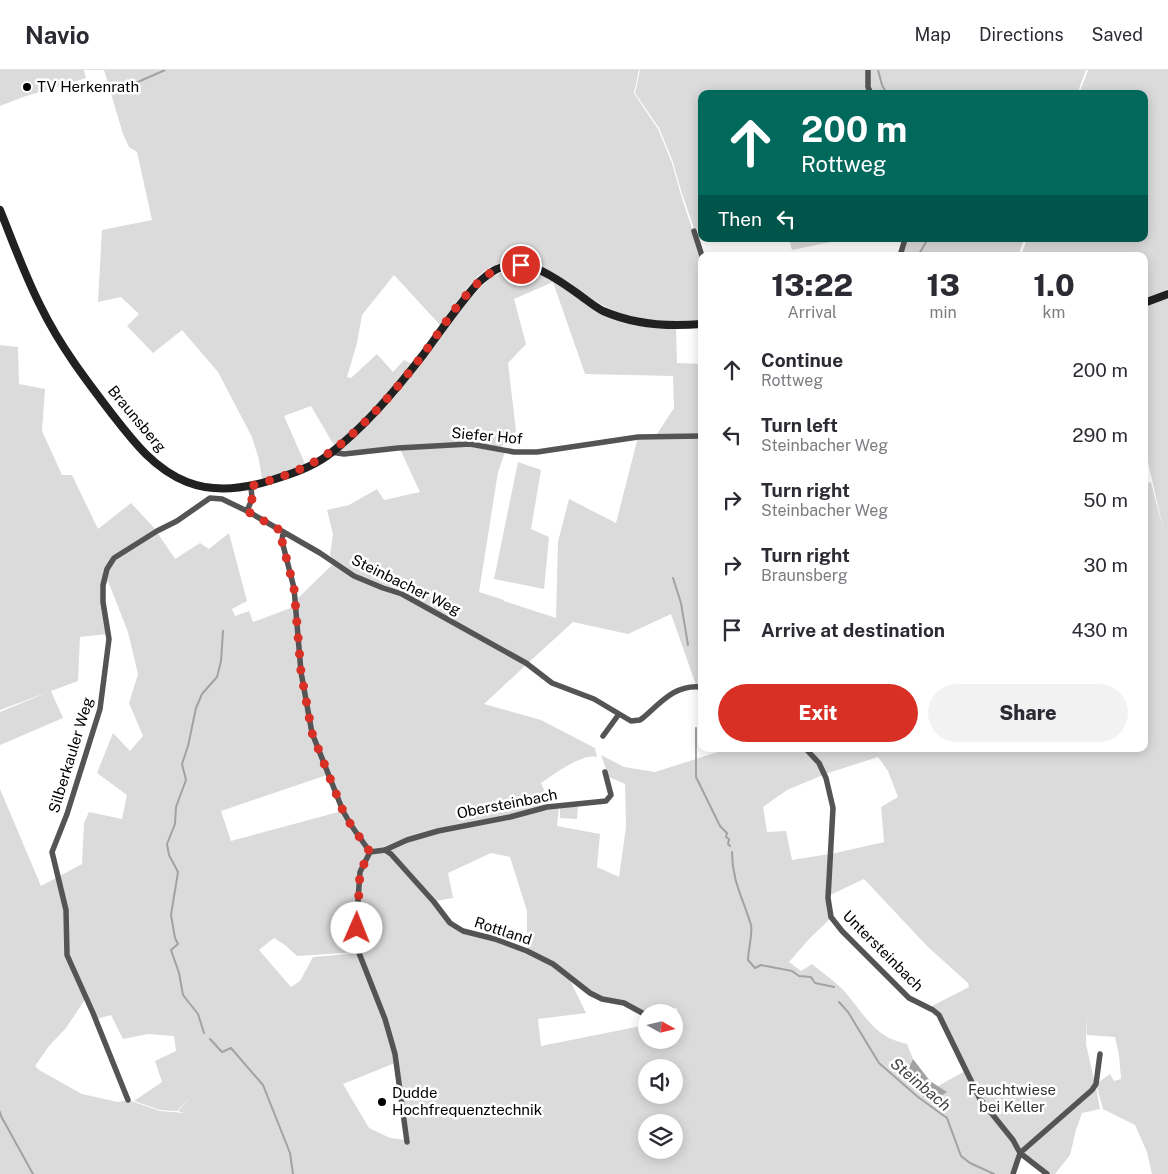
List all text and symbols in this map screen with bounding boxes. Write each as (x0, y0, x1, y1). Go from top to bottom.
text: Navio (25, 21, 90, 49)
text: Map (914, 24, 951, 45)
text: Directions (979, 24, 1064, 45)
text: Saved (1092, 24, 1143, 45)
place label: TV Herkenrath (37, 78, 139, 95)
marker: TV Herkenrath (21, 81, 33, 93)
text: 200 m (801, 109, 907, 150)
icon: ahead (718, 110, 783, 175)
text: Rottweg (801, 151, 887, 177)
icon: left (772, 205, 800, 233)
text: Then (718, 208, 762, 230)
pin (500, 244, 542, 286)
icon: arrive (507, 251, 535, 279)
text: 13:22 (771, 267, 853, 303)
text: 13 (926, 267, 960, 303)
text: 1.0 (1033, 267, 1075, 303)
text: Arrival (787, 303, 837, 322)
text: min (930, 303, 957, 322)
text: km (1043, 303, 1065, 322)
text: Continue (761, 349, 843, 371)
icon: ahead (718, 356, 746, 384)
text: 200 m (1072, 359, 1128, 381)
text: Rottweg (761, 371, 823, 390)
street label: Braunsberg (105, 382, 170, 455)
text: Turn left (761, 414, 838, 436)
icon: left (718, 421, 746, 449)
street label: Siefer Hof (451, 424, 523, 447)
text: 290 m (1072, 424, 1128, 446)
text: Steinbacher Weg (761, 436, 888, 455)
text: Turn right (761, 479, 850, 501)
icon: right (718, 486, 746, 514)
text: 50 m (1083, 489, 1128, 511)
text: Steinbacher Weg (761, 501, 888, 520)
text: Turn right (761, 544, 850, 566)
street label: Steinbacher Weg (349, 551, 464, 618)
icon: right (718, 551, 746, 579)
text: 30 m (1083, 554, 1128, 576)
text: Braunsberg (761, 566, 848, 585)
icon: arrive (718, 616, 746, 644)
text: Arrive at destination (761, 619, 945, 641)
text: 430 m (1072, 619, 1128, 641)
button: Exit (718, 684, 918, 742)
button: Share (928, 684, 1128, 742)
street label: Silberkauler Weg (45, 695, 96, 815)
street label: Obersteinbach (455, 785, 559, 822)
position arrow (330, 901, 382, 953)
street label: Untersteinbach (840, 907, 927, 994)
street label: Rottland (472, 913, 534, 948)
north arrow (638, 1004, 682, 1049)
map controls (638, 1004, 683, 1159)
water label: Steinbach (887, 1054, 955, 1115)
button: sound (638, 1059, 683, 1104)
park label: Feuchtwiese bei Keller (968, 1081, 1056, 1115)
place label: Dudde Hochfrequenztechnik (392, 1084, 542, 1118)
marker: Dudde Hochfrequenztechnik (376, 1096, 388, 1108)
button: layers (638, 1114, 683, 1159)

